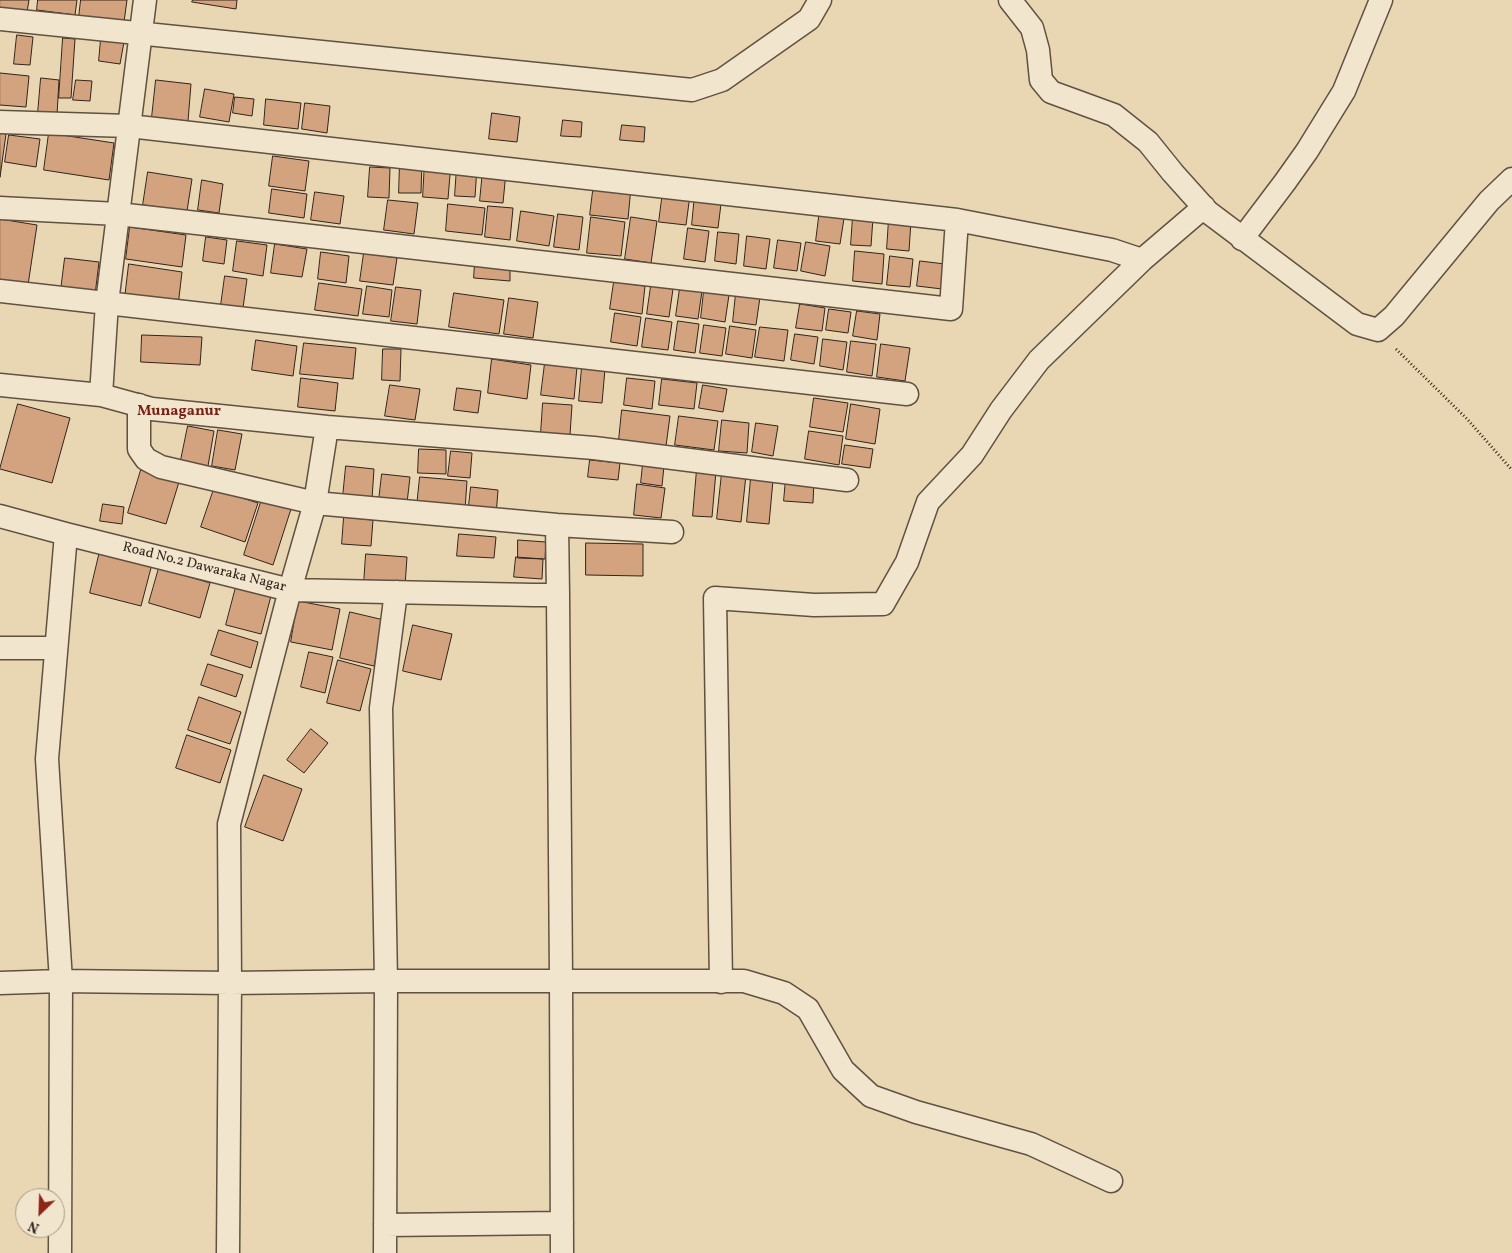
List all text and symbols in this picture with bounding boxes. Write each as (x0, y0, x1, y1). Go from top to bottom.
district label: Munaganur (137, 403, 221, 421)
street label: Road No.2 Dawaraka Nagar (121, 540, 287, 596)
north arrow (15, 1188, 65, 1238)
text: N (26, 1216, 43, 1237)

